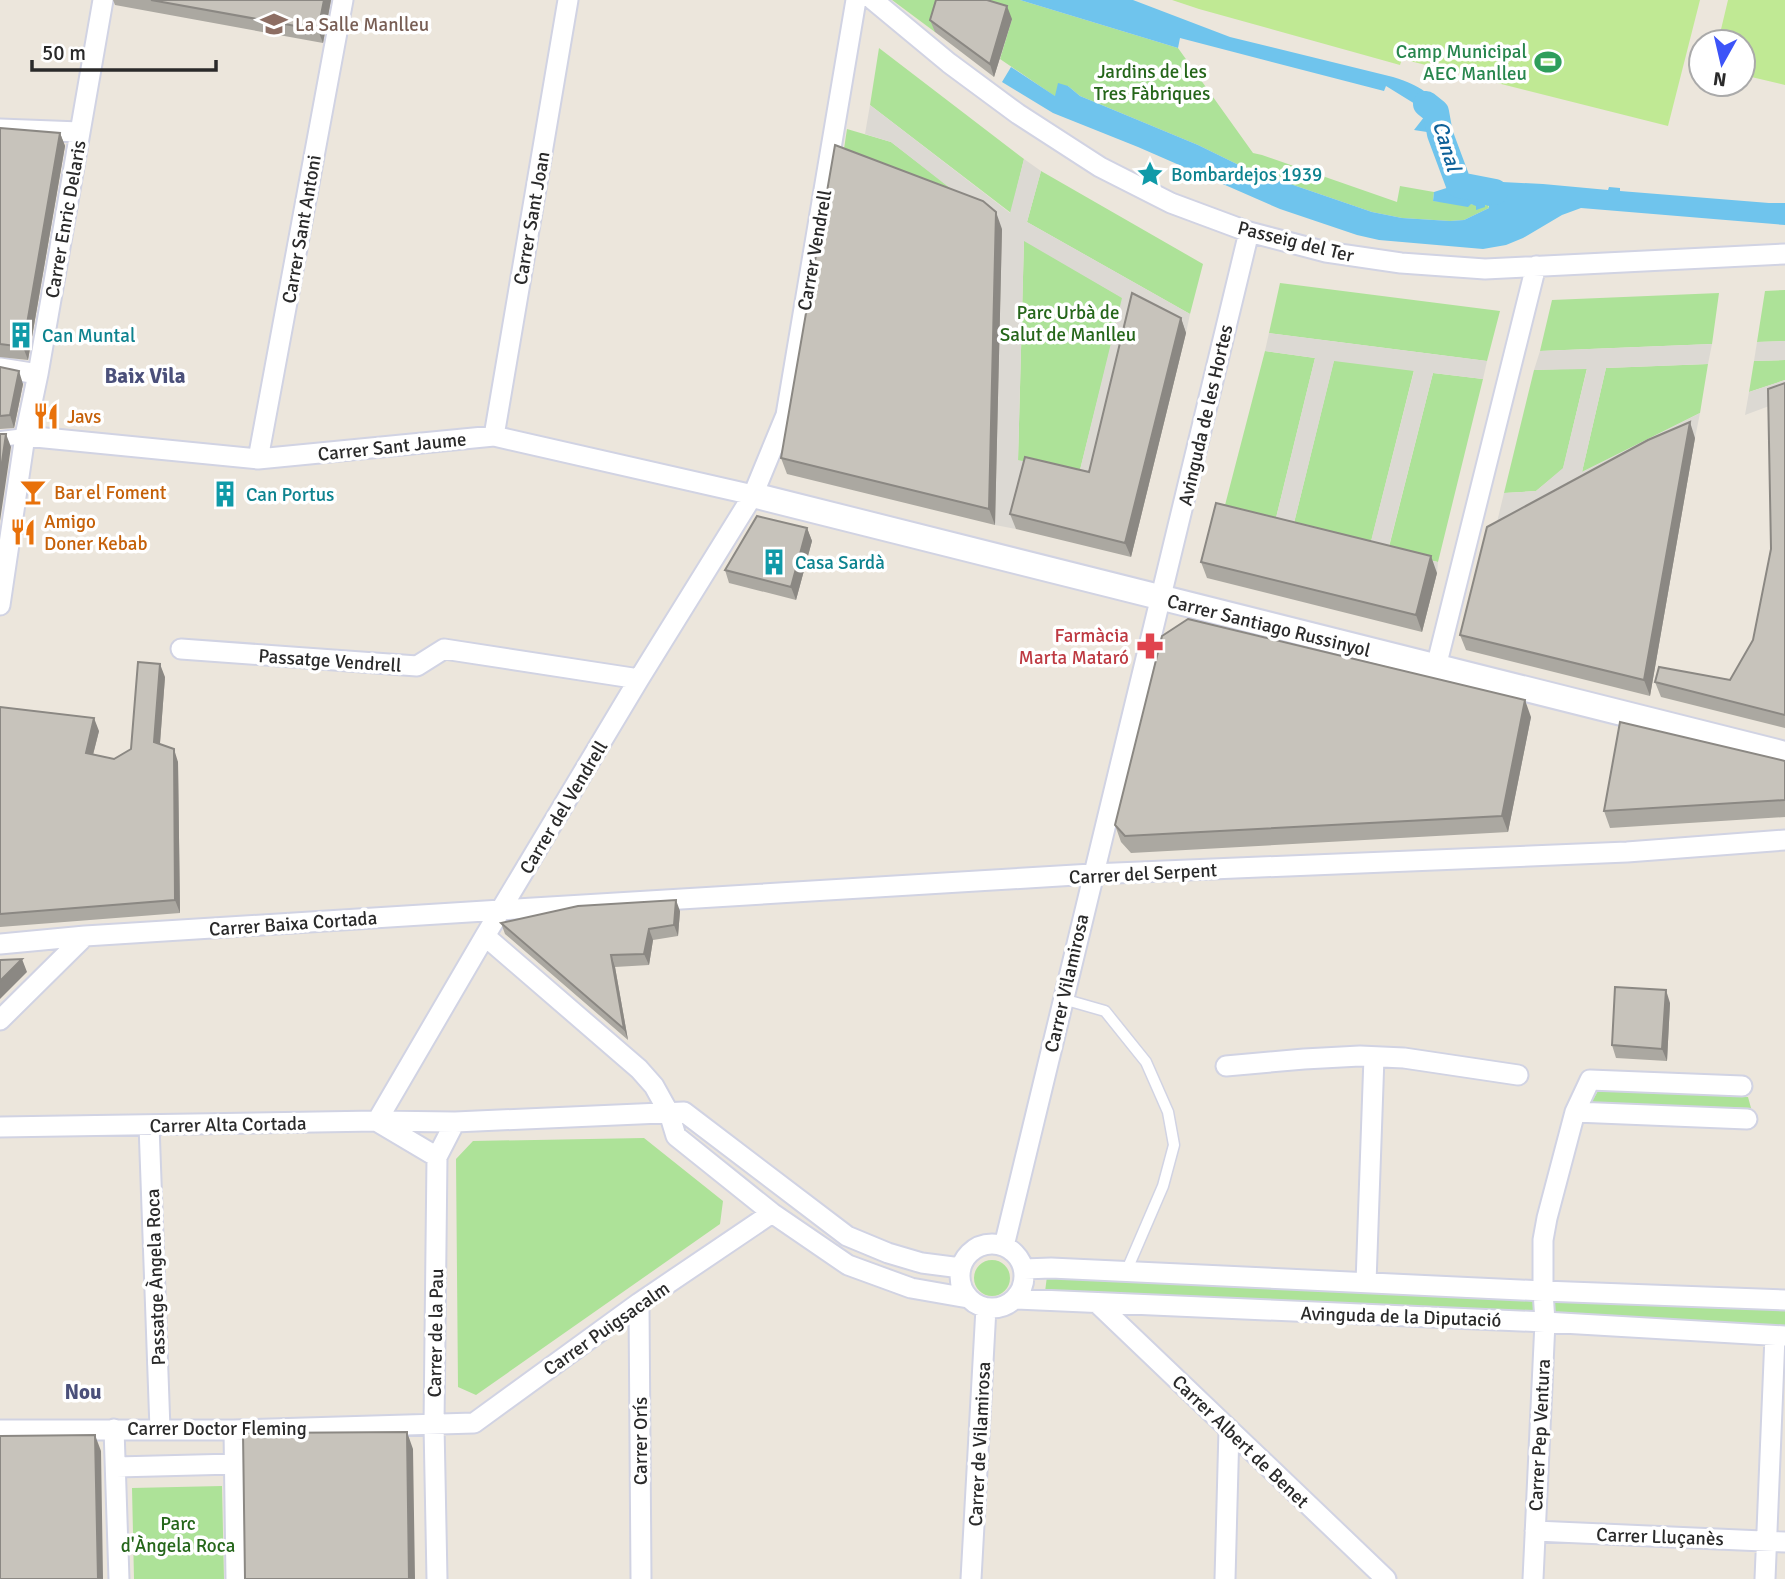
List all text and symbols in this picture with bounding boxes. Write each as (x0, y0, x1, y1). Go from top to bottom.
school or university icon: La Salle Manlleu (259, 9, 289, 39)
place label: La Salle Manlleu (295, 13, 429, 37)
scale bar (32, 28, 215, 72)
north arrow (1687, 28, 1757, 98)
text: 50 m (42, 40, 86, 66)
place label: Camp Municipal AEC Manlleu (1396, 40, 1527, 86)
sports icon: Camp Municipal AEC Manlleu (1533, 47, 1563, 77)
park label: Jardins de les Tres Fàbriques (1094, 60, 1210, 106)
text: N (1712, 66, 1728, 92)
water label: Canal (1427, 118, 1467, 176)
street label: Carrer Enric Delaris (40, 138, 92, 300)
street label: Carrer Sant Joan (508, 150, 556, 287)
street label: Carrer Sant Antoni (277, 153, 327, 305)
place icon: Bombardejos 1939 (1135, 159, 1165, 189)
place label: Bombardejos 1939 (1171, 163, 1322, 187)
street label: Carrer Vendrell (793, 188, 837, 312)
street label: Passeig del Ter (1235, 216, 1356, 268)
park label: Parc Urbà de Salut de Manlleu (1000, 301, 1136, 347)
building icon: Can Muntal (6, 320, 36, 350)
street label: Avinguda de les Hortes (1173, 322, 1238, 508)
place label: Can Muntal (42, 324, 135, 348)
district label: Baix Vila (104, 363, 186, 389)
restaurant icon: Javs (31, 401, 61, 431)
place label: Javs (67, 405, 101, 429)
street label: Carrer Sant Jaume (317, 427, 468, 467)
bar icon: Bar el Foment (18, 477, 48, 507)
building icon: Can Portus (210, 479, 240, 509)
place label: Bar el Foment (54, 481, 167, 505)
place label: Can Portus (246, 483, 334, 507)
place label: Amigo Doner Kebab (44, 510, 147, 556)
restaurant icon: Amigo Doner Kebab (8, 517, 38, 547)
building icon: Casa Sardà (759, 547, 789, 577)
place label: Casa Sardà (795, 551, 885, 575)
street label: Carrer Santiago Russinyol (1165, 589, 1373, 663)
place label: Farmàcia Marta Mataró (1019, 624, 1129, 670)
pharmacy icon: Farmàcia Marta Mataró (1135, 631, 1165, 661)
street label: Passatge Vendrell (258, 644, 402, 678)
street label: Carrer del Vendrell (515, 736, 613, 879)
street label: Carrer del Serpent (1068, 858, 1218, 890)
street label: Carrer Baixa Cortada (208, 906, 378, 942)
street label: Carrer Vilamirosa (1039, 912, 1095, 1055)
street label: Carrer Alta Cortada (149, 1112, 307, 1138)
street label: Passatge Àngela Roca (141, 1188, 171, 1366)
street label: Carrer de la Pau (423, 1268, 449, 1398)
street label: Carrer Puigsacalm (539, 1276, 674, 1381)
street label: Avinguda de la Diputació (1300, 1301, 1502, 1333)
street label: Carrer Pep Ventura (1524, 1358, 1556, 1512)
street label: Carrer de Vilamirosa (964, 1361, 996, 1527)
street label: Carrer Albert de Benet (1167, 1370, 1314, 1514)
district label: Nou (64, 1379, 102, 1405)
street label: Carrer Orís (629, 1397, 653, 1485)
street label: Carrer Doctor Fleming (127, 1417, 307, 1441)
park label: Parc d'Àngela Roca (121, 1512, 235, 1558)
street label: Carrer Lluçanès (1596, 1523, 1724, 1551)

